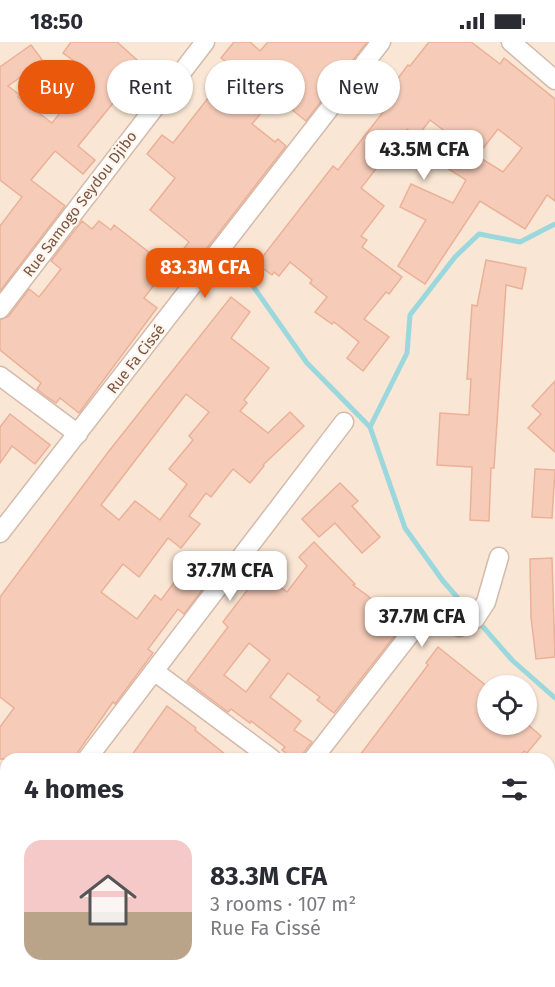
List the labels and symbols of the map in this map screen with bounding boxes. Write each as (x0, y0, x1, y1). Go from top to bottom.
street label: Rue Samogo Seydou Djibo (19, 127, 141, 281)
pin: 43.5M CFA (355, 130, 493, 181)
pin: 83.3M CFA (136, 248, 274, 299)
street label: Rue Fa Cissé (103, 321, 169, 397)
pin: 37.7M CFA (161, 551, 299, 602)
pin: 37.7M CFA (353, 597, 491, 648)

